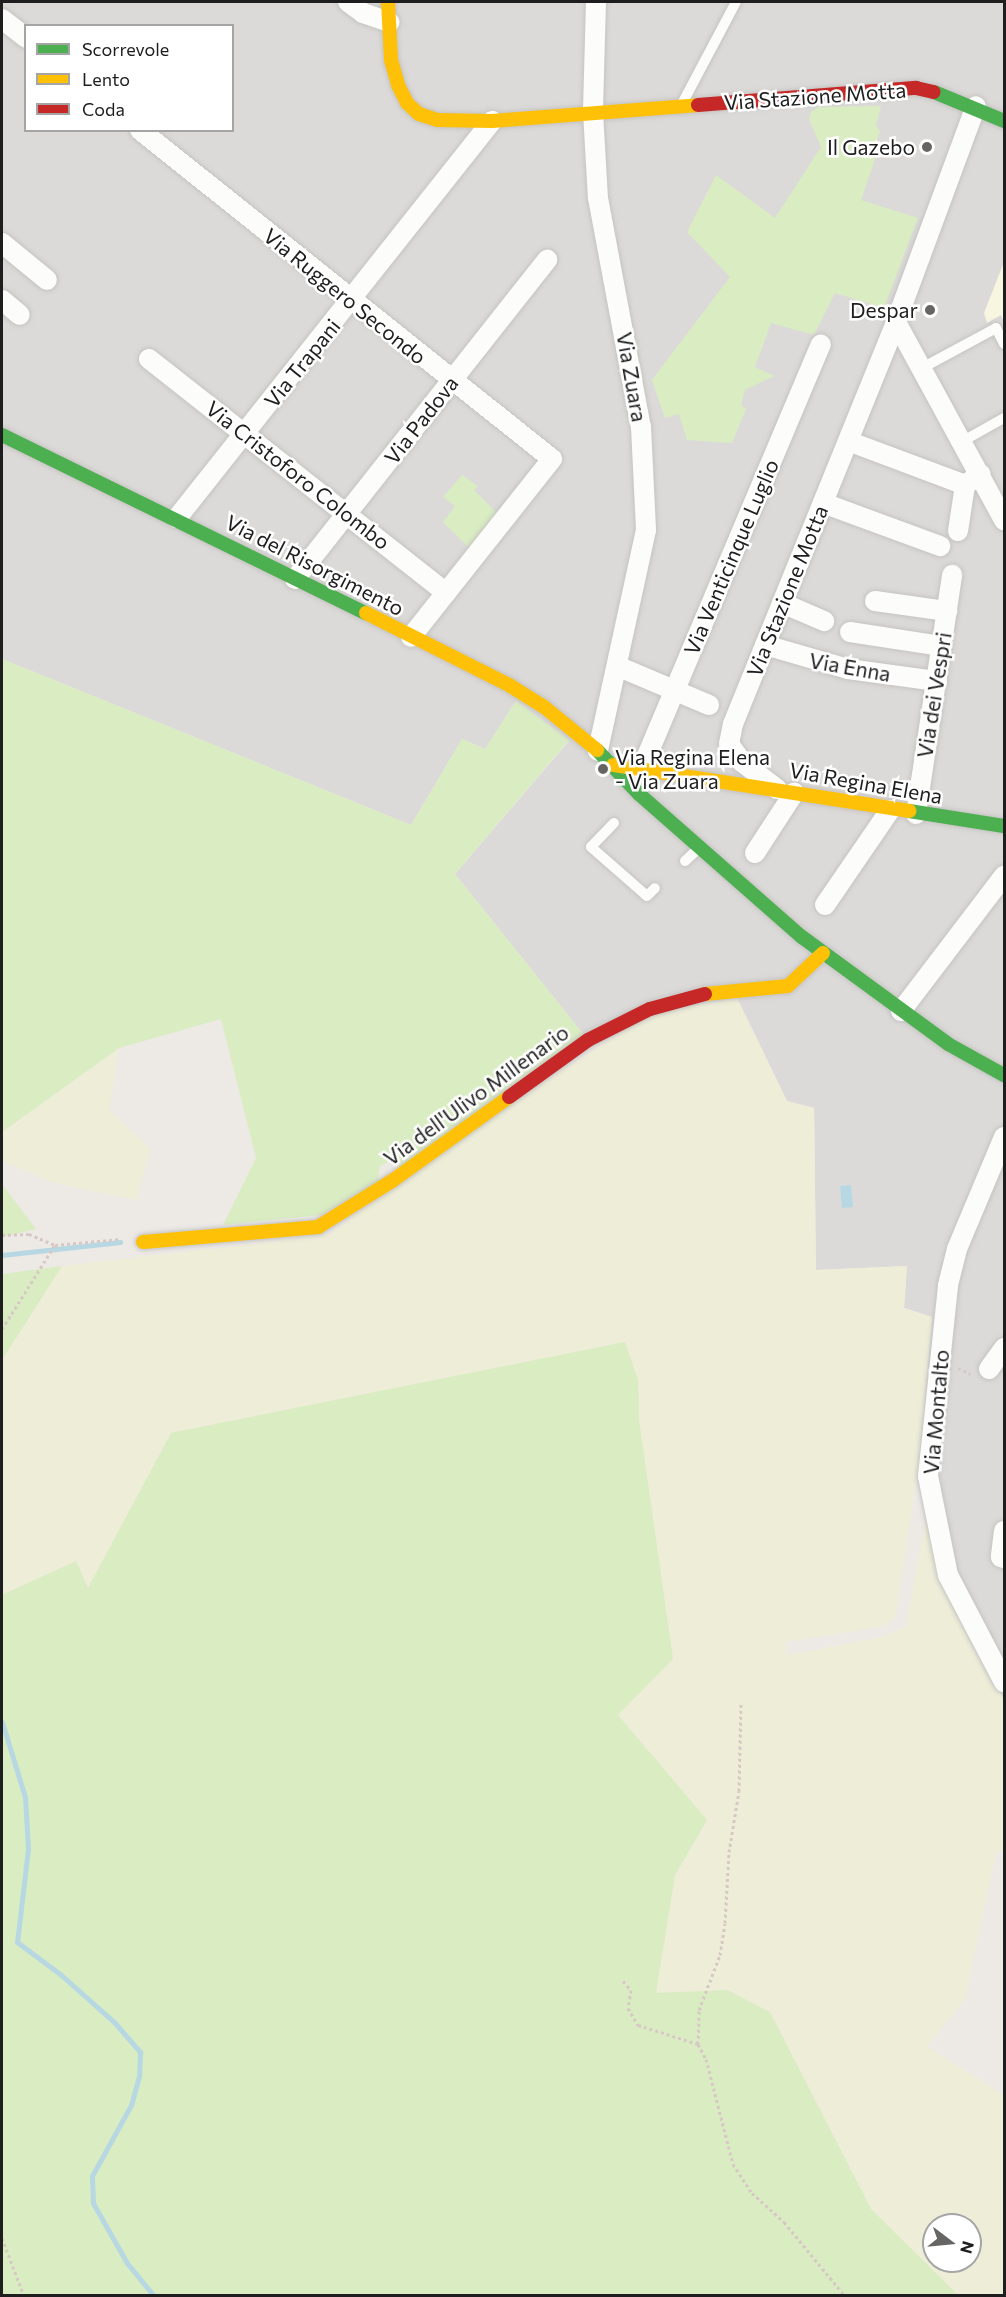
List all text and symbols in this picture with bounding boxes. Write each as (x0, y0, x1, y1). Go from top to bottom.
legend (24, 24, 234, 132)
text: Scorrevole (82, 38, 169, 60)
text: Lento (82, 68, 130, 90)
street label: Via Stazione Motta (723, 77, 907, 115)
text: Coda (82, 98, 125, 120)
place label: Il Gazebo (827, 134, 915, 160)
marker: Il Gazebo (920, 140, 934, 154)
street label: Via Ruggero Secondo (259, 223, 431, 369)
place label: Despar (850, 297, 918, 323)
marker: Despar (923, 303, 937, 317)
street label: Via Trapani (259, 314, 345, 412)
street label: Via Zuara (612, 330, 652, 424)
street label: Via Padova (379, 371, 463, 469)
street label: Via Cristoforo Colombo (201, 395, 395, 555)
street label: Via Venticinque Luglio (678, 455, 784, 659)
street label: Via Stazione Motta (741, 502, 833, 680)
street label: Via del Risorgimento (222, 509, 408, 621)
street label: Via dei Vespri (912, 630, 956, 760)
street label: Via Enna (807, 647, 893, 687)
place label: Via Regina Elena - Via Zuara (615, 744, 770, 794)
street label: Via Regina Elena (787, 757, 945, 809)
marker: Via Regina Elena - Via Zuara (596, 762, 610, 776)
street label: Via dell'Ulivo Millenario (379, 1019, 573, 1171)
street label: Via Montalto (918, 1348, 954, 1476)
north arrow (922, 2213, 982, 2273)
text: N (957, 2239, 979, 2256)

